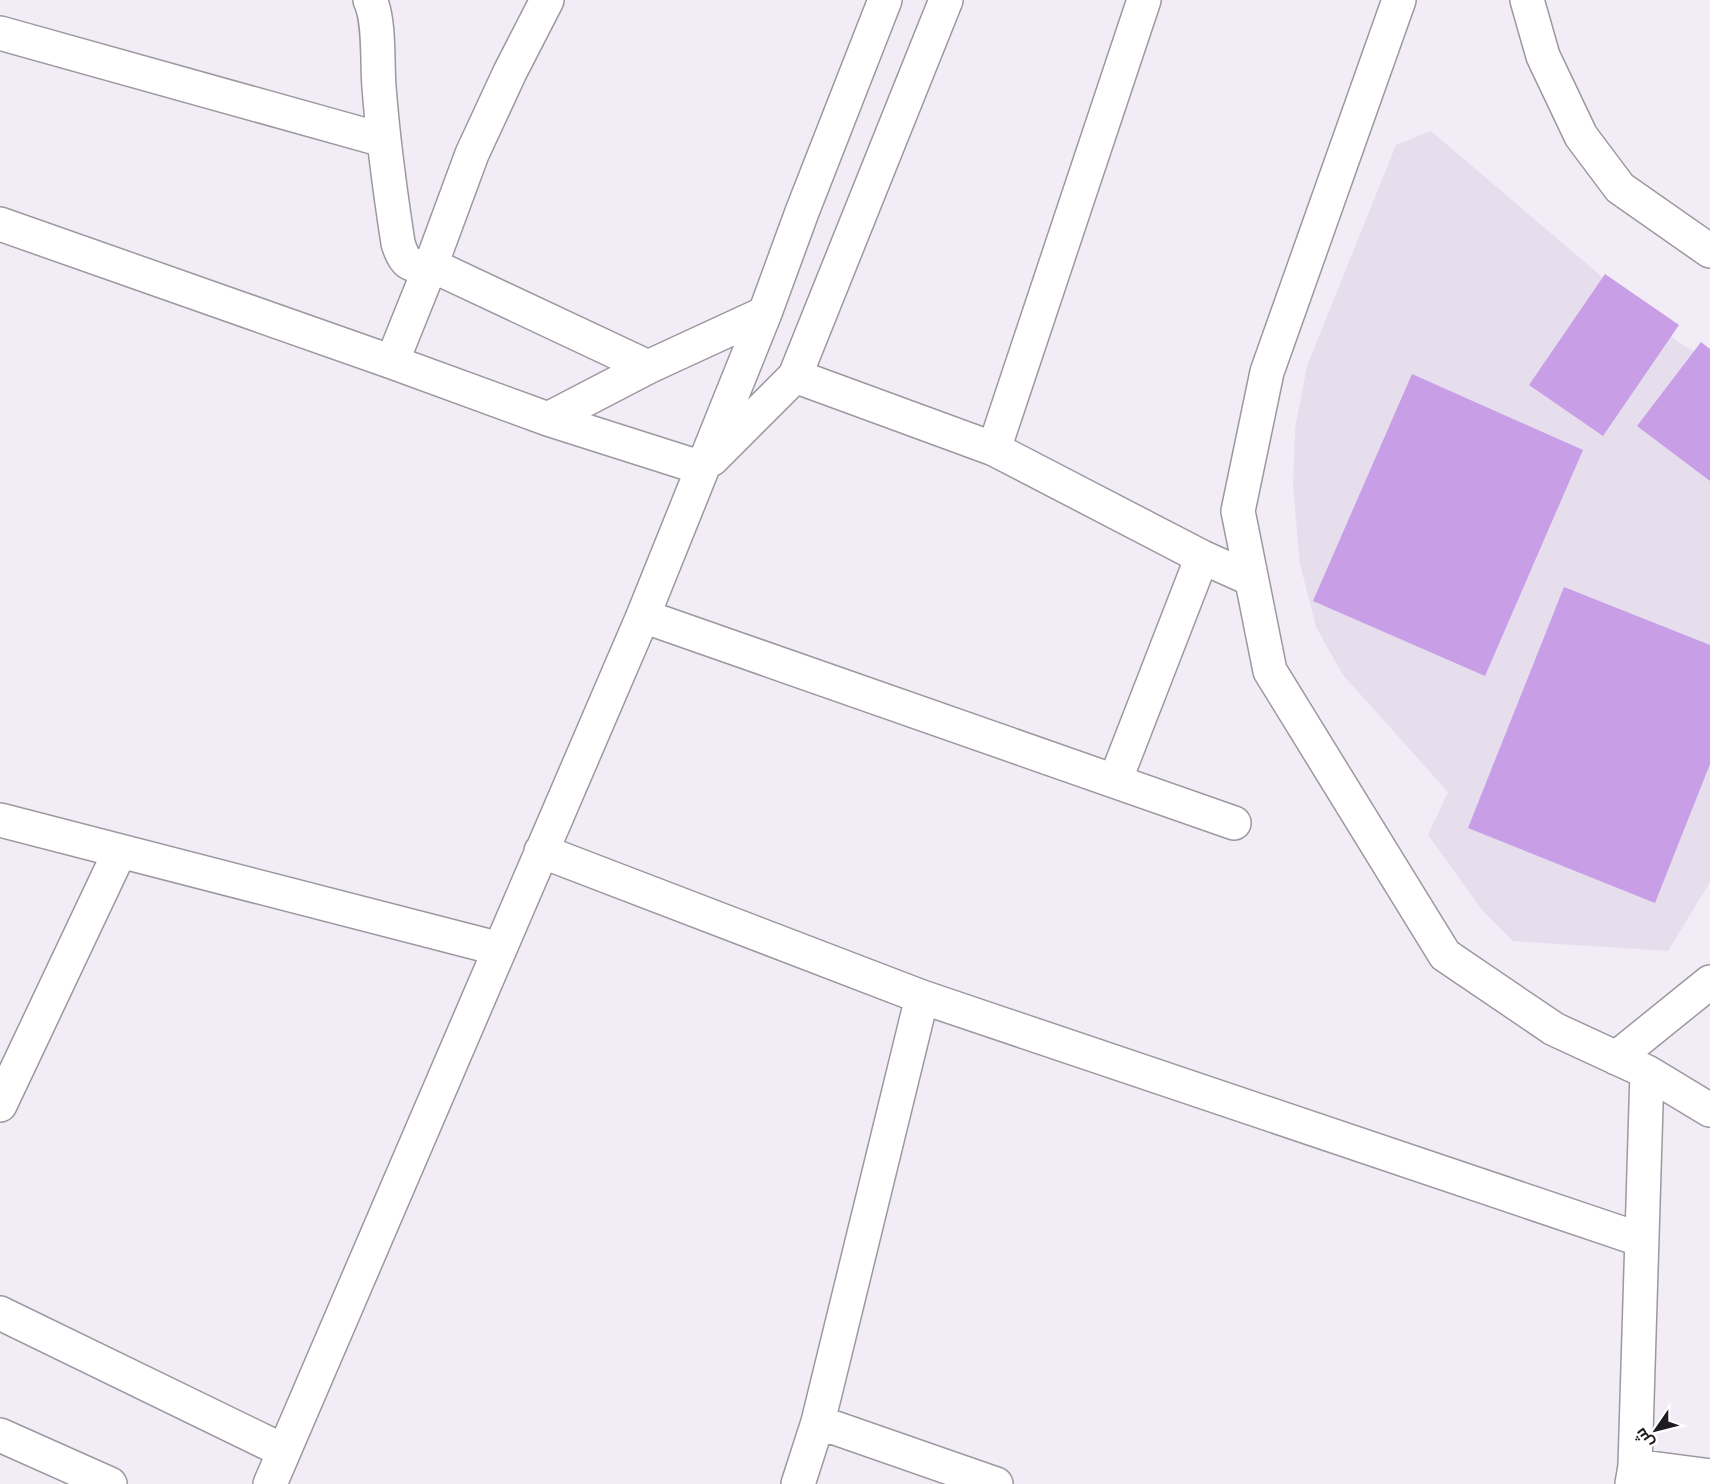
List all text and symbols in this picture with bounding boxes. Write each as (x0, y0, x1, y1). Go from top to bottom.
north arrow (1626, 1400, 1686, 1460)
text: ش (1630, 1424, 1658, 1452)

